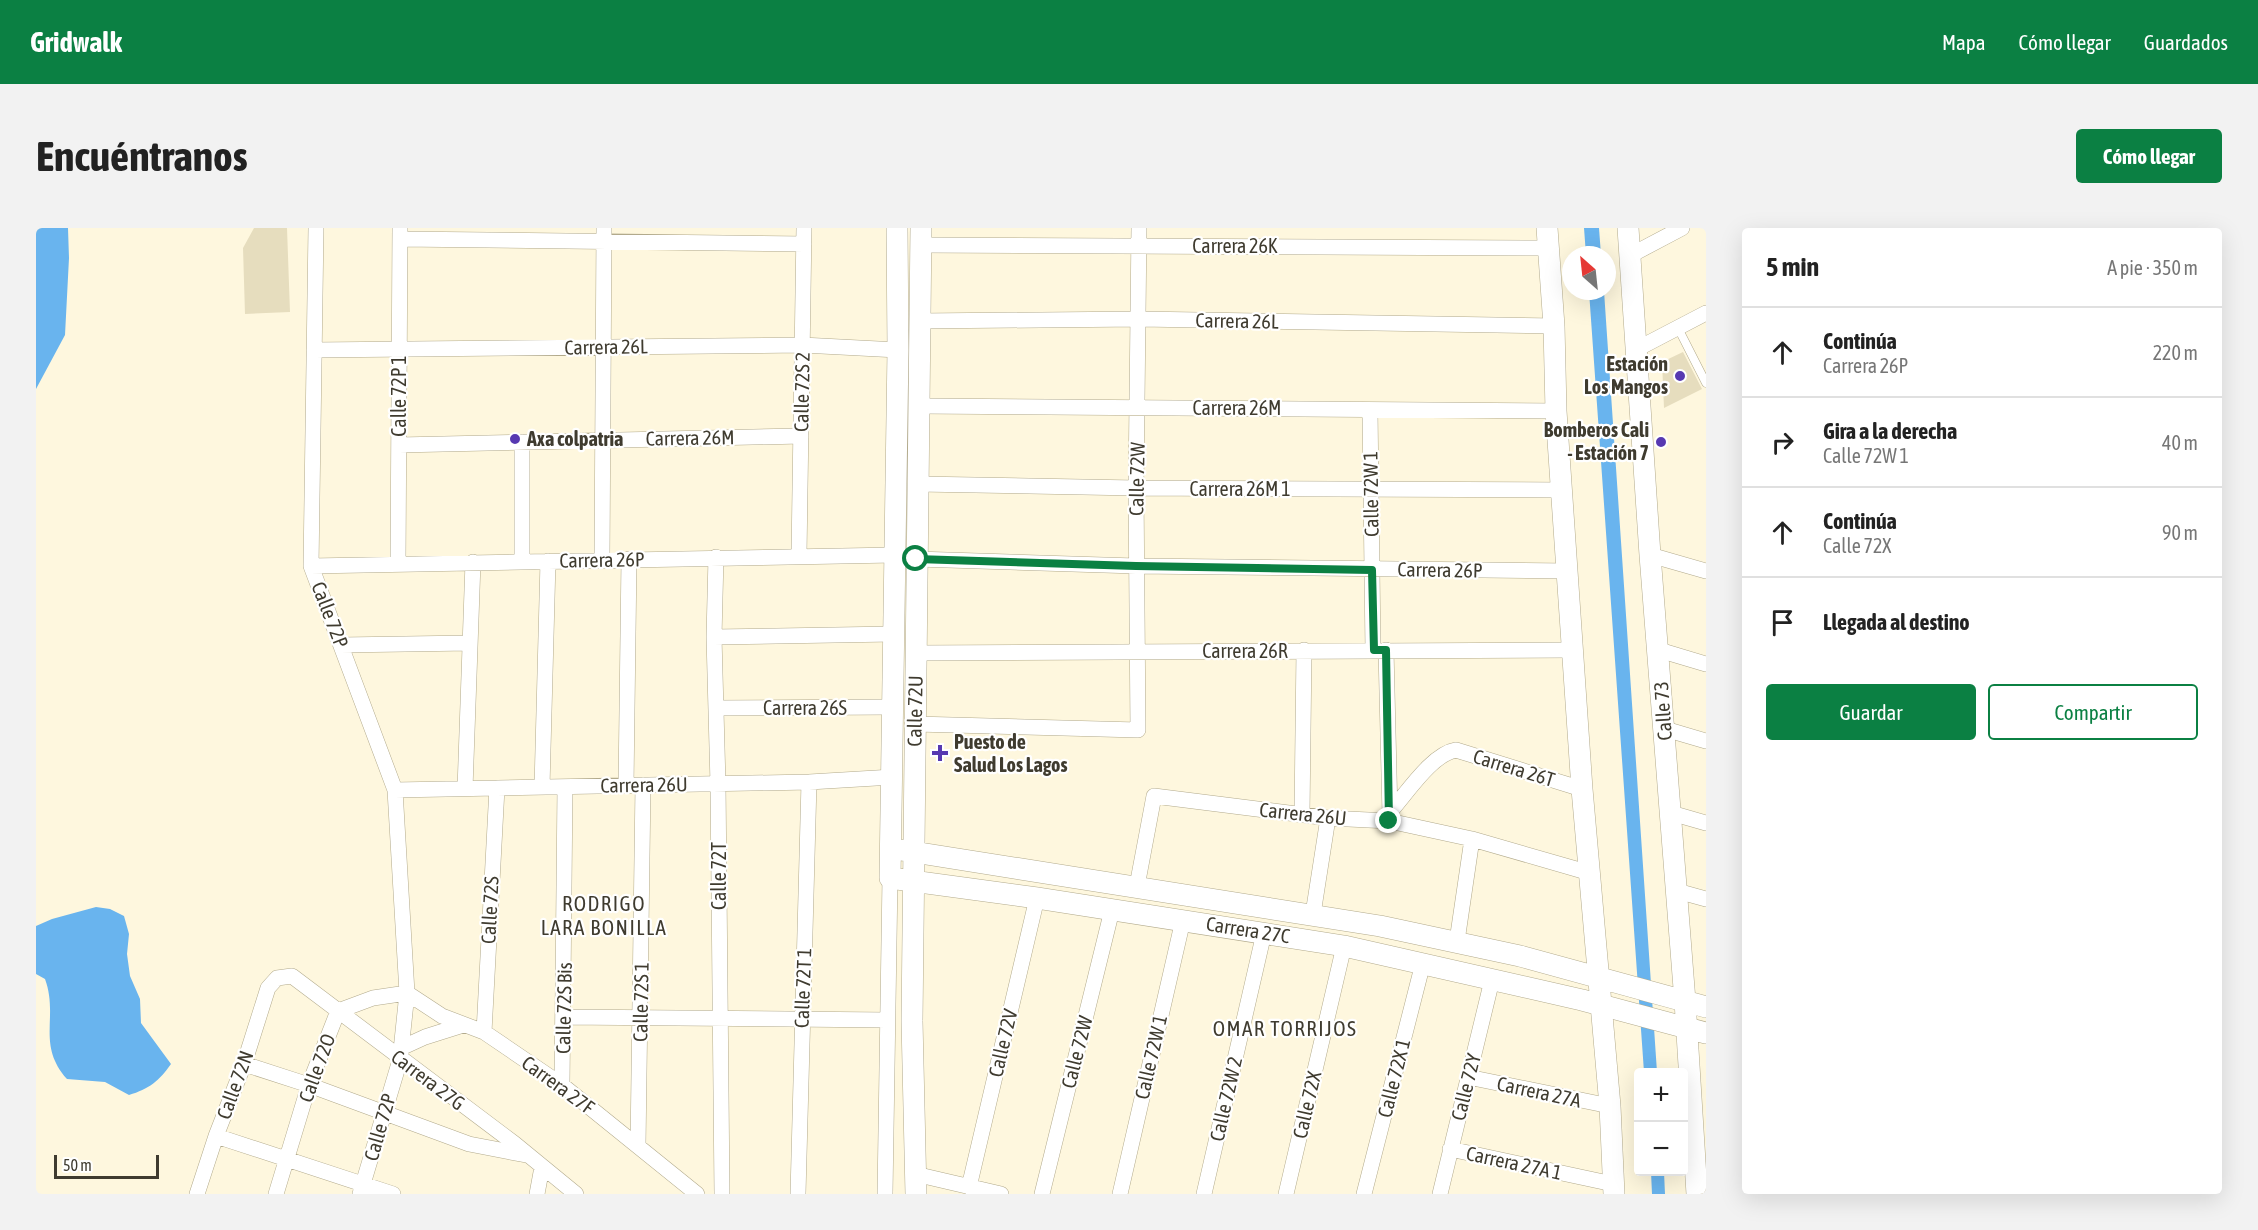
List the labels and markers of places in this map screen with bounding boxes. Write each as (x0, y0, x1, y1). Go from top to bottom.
place label: Estación Los Mangos (1584, 352, 1668, 398)
marker: Estación Los Mangos (1673, 369, 1687, 383)
place label: Bomberos Cali - Estación 7 (1544, 418, 1649, 464)
place label: Axa colpatria (526, 427, 623, 450)
marker: Axa colpatria (508, 432, 522, 446)
marker: Bomberos Cali - Estación 7 (1654, 435, 1668, 449)
place label: Puesto de Salud Los Lagos (954, 730, 1068, 776)
marker: Puesto de Salud Los Lagos (931, 744, 949, 762)

